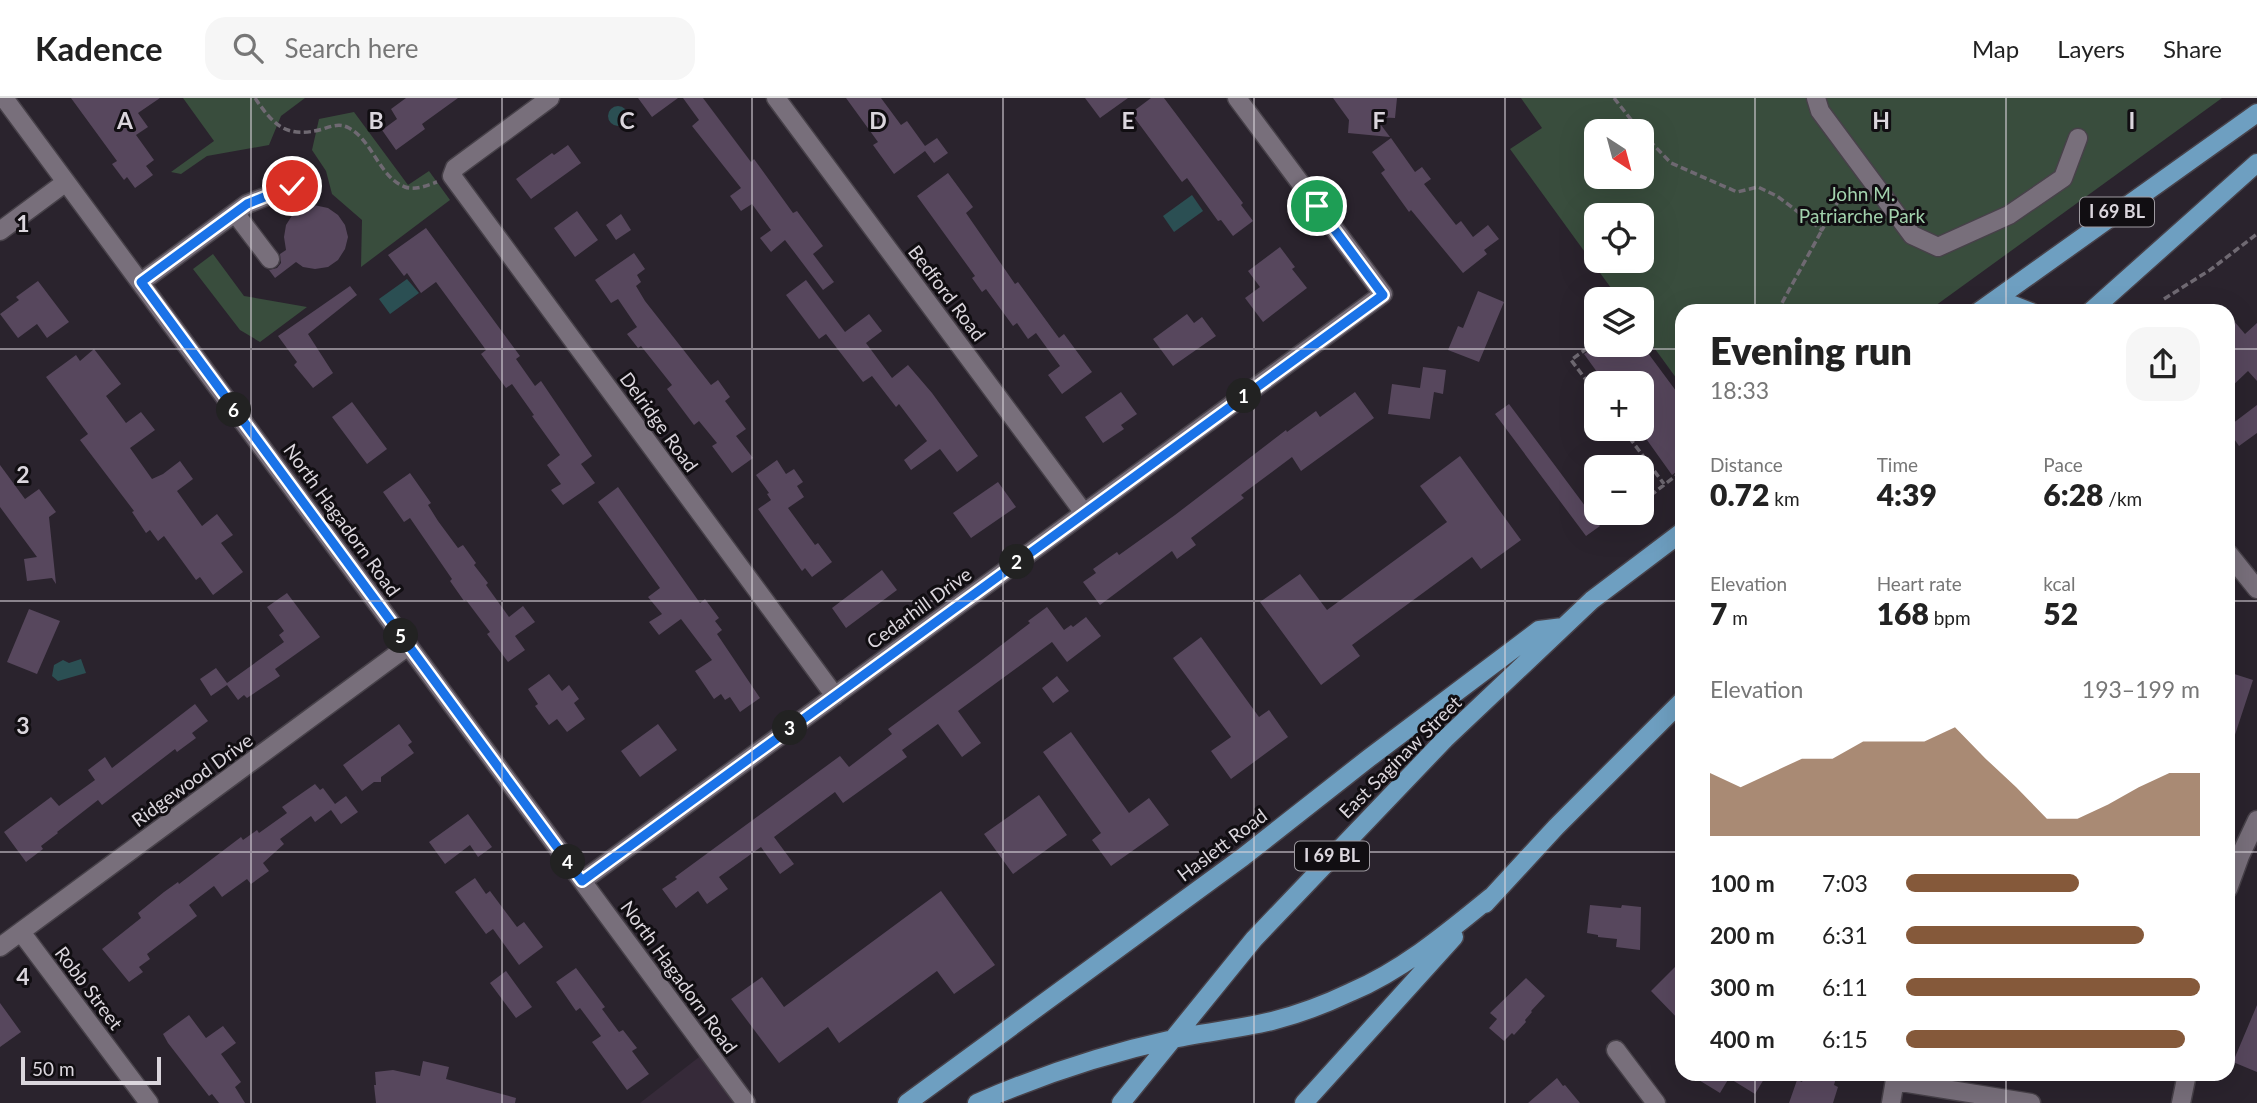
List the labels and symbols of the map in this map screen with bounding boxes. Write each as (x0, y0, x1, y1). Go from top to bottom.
text: A (116, 106, 134, 134)
text: B (368, 106, 384, 134)
text: C (619, 106, 635, 134)
text: D (869, 106, 887, 134)
text: E (1121, 106, 1135, 134)
text: F (1372, 106, 1386, 134)
text: H (1872, 106, 1890, 134)
text: I (2129, 106, 2135, 134)
north arrow (1584, 119, 1654, 189)
pin (262, 156, 322, 216)
pin (1287, 176, 1347, 236)
park label: John M. Patriarche Park (1799, 182, 1926, 227)
road number: I 69 BL (2080, 198, 2154, 226)
text: 1 (16, 209, 30, 237)
street label: Bedford Road (904, 240, 991, 345)
street label: Delridge Road (616, 367, 703, 476)
pin: 1 (1226, 378, 1262, 414)
pin: 6 (216, 392, 252, 428)
street label: North Hagadorn Road (279, 439, 406, 601)
text: 2 (16, 460, 30, 488)
pin: 2 (1000, 545, 1034, 580)
street label: Cedarhill Drive (862, 562, 976, 653)
pin: 5 (384, 618, 418, 654)
street label: East Saginaw Street (1334, 691, 1466, 823)
pin: 3 (772, 710, 808, 746)
text: 3 (16, 711, 30, 739)
street label: Ridgewood Drive (127, 728, 257, 831)
street label: Haslett Road (1172, 803, 1271, 886)
road number: I 69 BL (1295, 842, 1369, 870)
pin: 4 (550, 844, 586, 880)
street label: North Hagadorn Road (616, 896, 743, 1058)
street label: Robb Street (51, 942, 128, 1034)
text: 4 (16, 962, 30, 990)
scale bar (21, 1054, 161, 1086)

